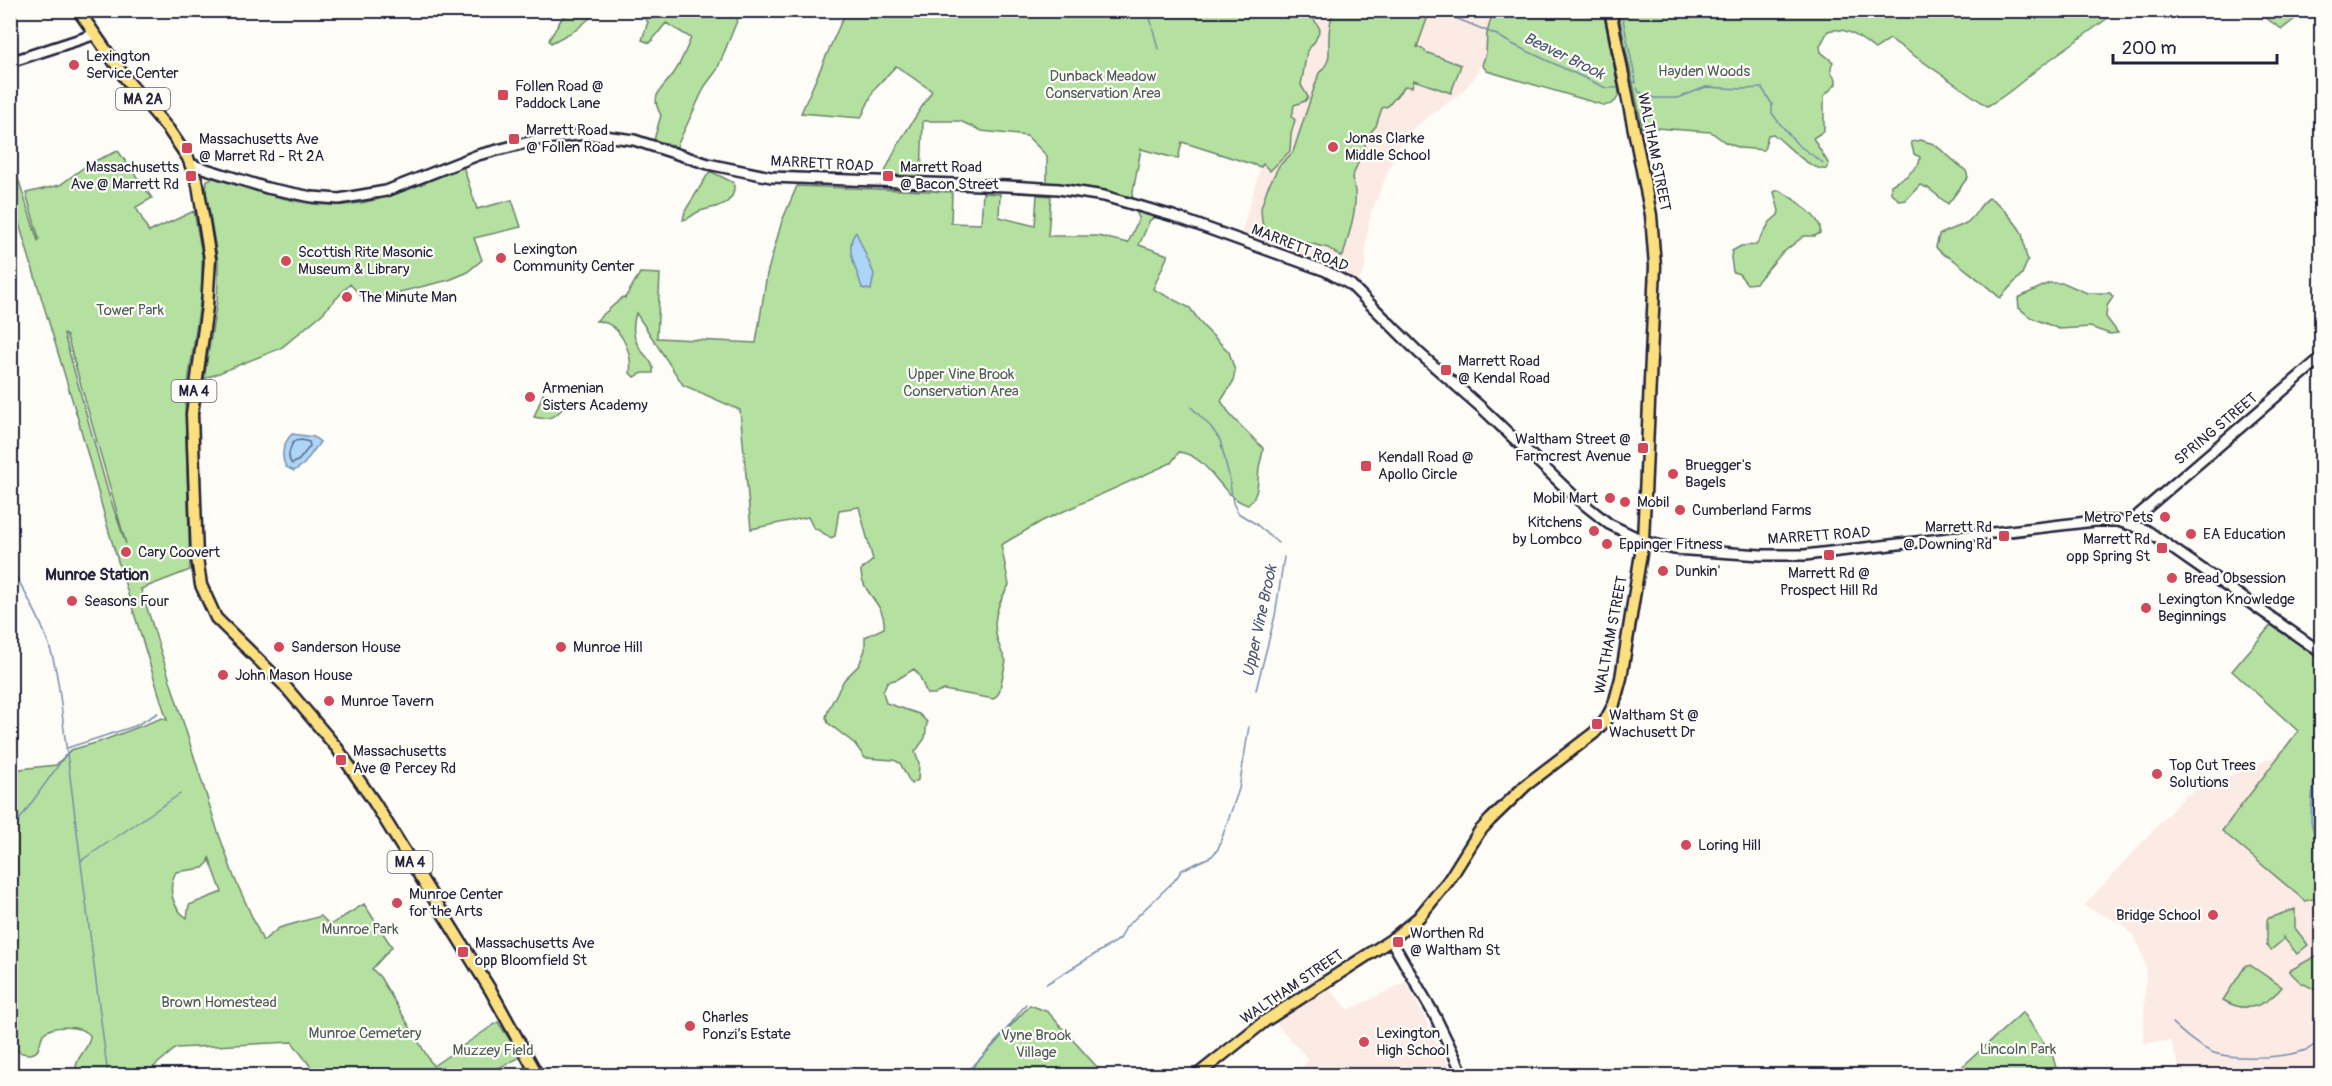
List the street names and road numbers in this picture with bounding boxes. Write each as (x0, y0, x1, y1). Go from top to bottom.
road number: MA 2A (116, 88, 170, 110)
street label: WALTHAM STREET (1633, 91, 1675, 213)
street label: MARRETT ROAD (770, 152, 874, 176)
street label: MARRETT ROAD (1249, 220, 1351, 276)
road number: MA 4 (172, 380, 216, 402)
street label: SPRING STREET (2170, 389, 2262, 469)
street label: MARRETT ROAD (1767, 523, 1871, 549)
street label: WALTHAM STREET (1590, 574, 1632, 696)
road number: MA 4 (388, 851, 432, 873)
street label: WALTHAM STREET (1237, 946, 1347, 1028)

